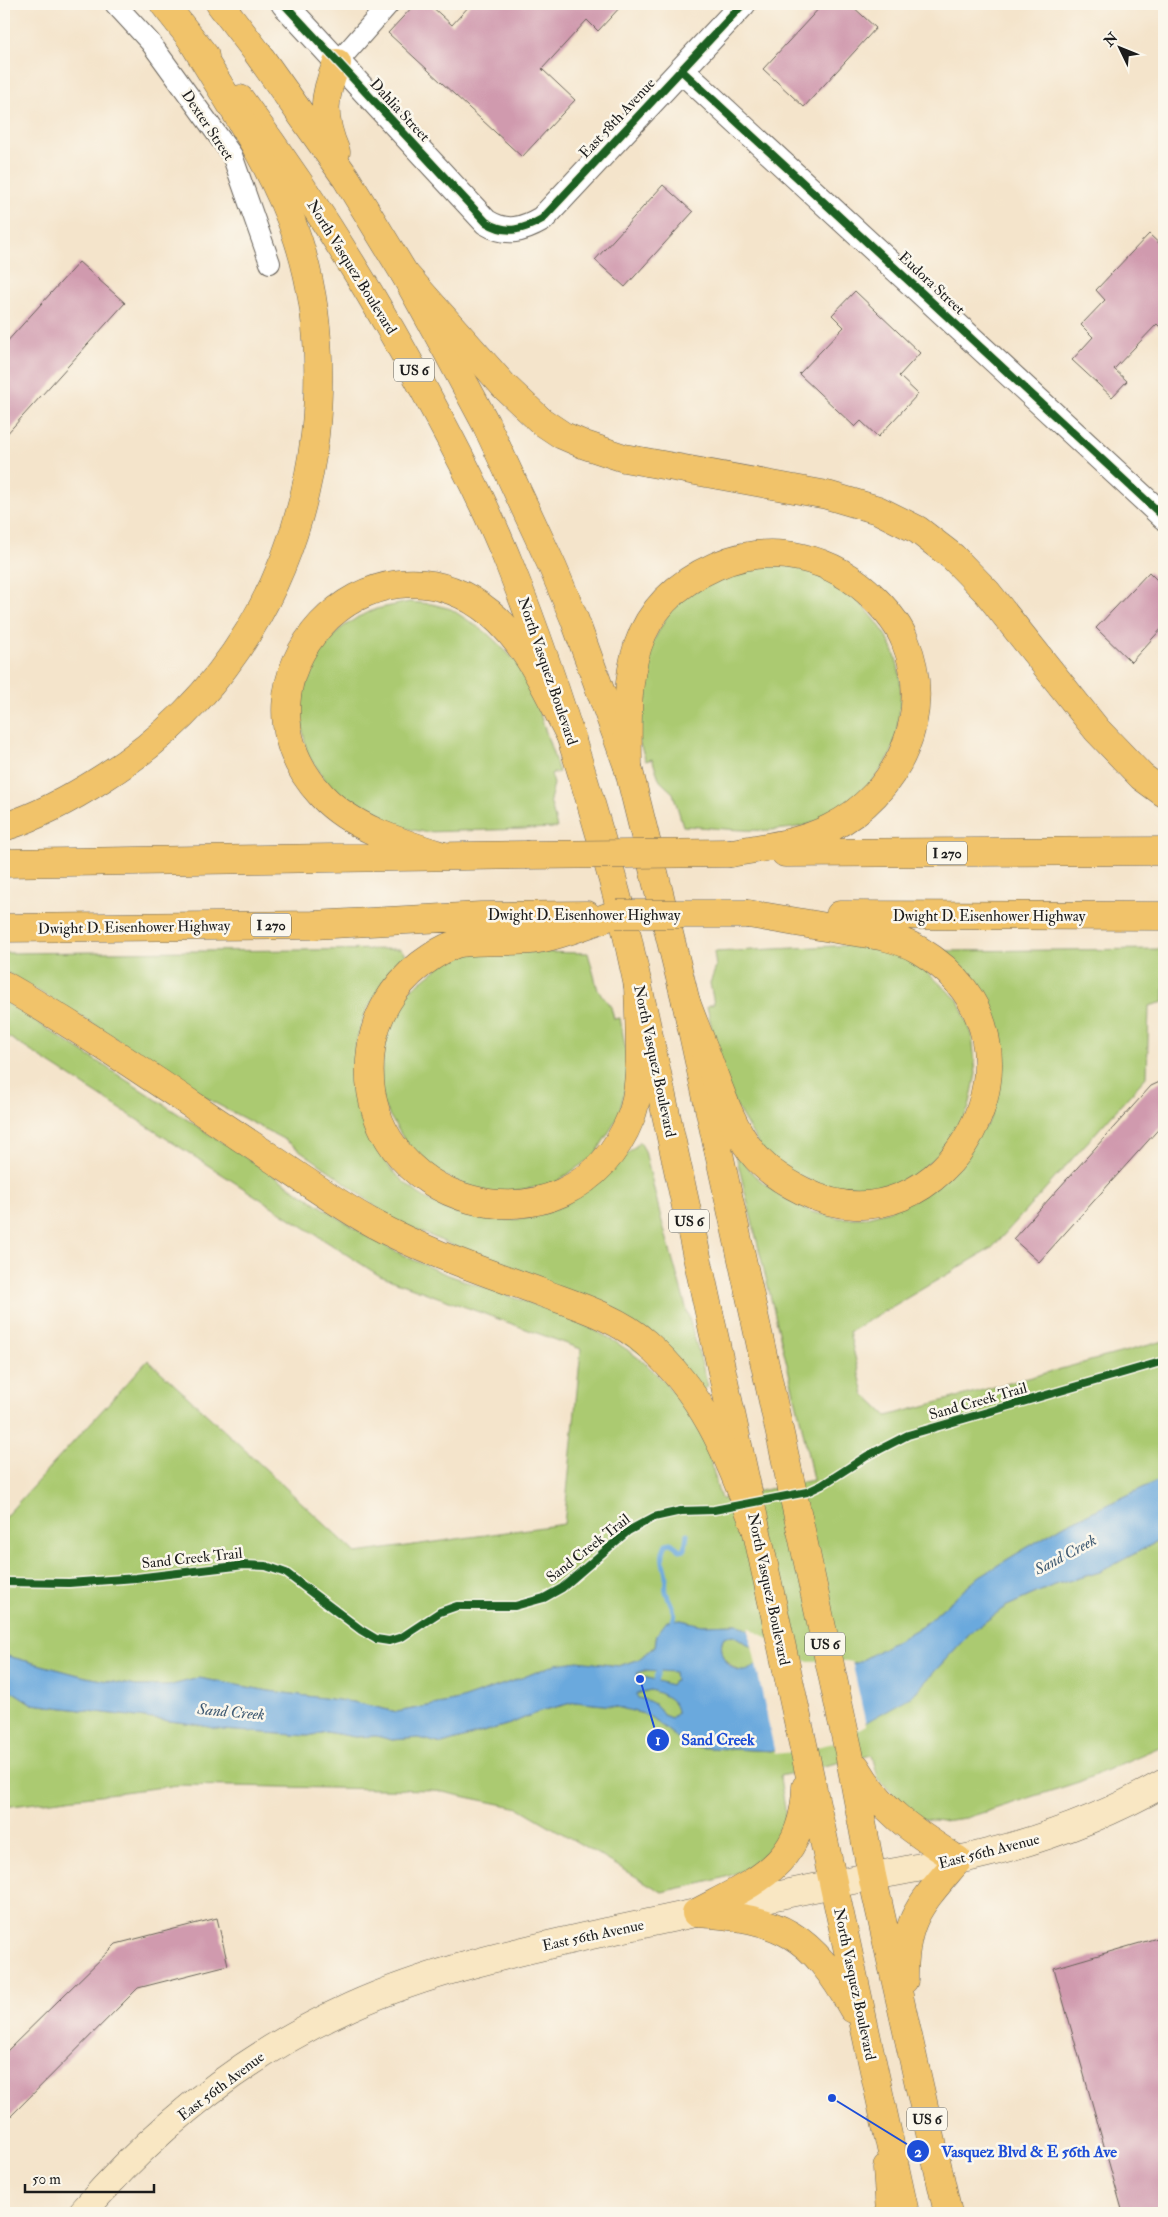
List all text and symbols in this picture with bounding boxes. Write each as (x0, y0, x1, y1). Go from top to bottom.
north arrow (1096, 22, 1146, 72)
text: N (1100, 29, 1122, 51)
street label: East 58th Avenue (575, 74, 659, 163)
street label: Dahlia Street (366, 75, 434, 146)
street label: Dexter Street (177, 86, 238, 164)
street label: North Vasquez Boulevard (302, 196, 401, 339)
street label: Eudora Street (894, 248, 969, 319)
road number: US 6 (394, 358, 434, 382)
street label: North Vasquez Boulevard (513, 595, 582, 748)
road number: I 270 (927, 841, 967, 864)
street label: Dwight D. Eisenhower Highway (488, 906, 681, 925)
street label: Dwight D. Eisenhower Highway (893, 907, 1086, 926)
road number: I 270 (251, 914, 291, 936)
street label: Dwight D. Eisenhower Highway (38, 916, 231, 939)
street label: North Vasquez Boulevard (629, 983, 680, 1139)
road number: US 6 (669, 1210, 709, 1232)
street label: Sand Creek Trail (927, 1378, 1029, 1425)
street label: Sand Creek Trail (543, 1510, 634, 1587)
street label: North Vasquez Boulevard (743, 1511, 794, 1667)
water label: Sand Creek (1030, 1530, 1100, 1580)
street label: Sand Creek Trail (141, 1544, 243, 1573)
road number: US 6 (805, 1632, 845, 1656)
water label: Sand Creek (195, 1699, 266, 1725)
callout: Sand Creek (646, 1724, 764, 1755)
text: Sand Creek (681, 1730, 755, 1750)
text: 1 (655, 1731, 661, 1750)
street label: East 56th Avenue (937, 1830, 1042, 1873)
street label: North Vasquez Boulevard (829, 1906, 880, 2062)
street label: East 56th Avenue (540, 1915, 646, 1956)
street label: East 56th Avenue (174, 2048, 268, 2125)
road number: US 6 (907, 2108, 947, 2130)
callout: Vasquez Blvd & E 56th Ave (906, 2136, 1127, 2167)
text: Vasquez Blvd & E 56th Ave (940, 2142, 1117, 2163)
text: 2 (914, 2143, 922, 2162)
scale bar (25, 2162, 154, 2194)
text: 50 m (32, 2170, 61, 2189)

